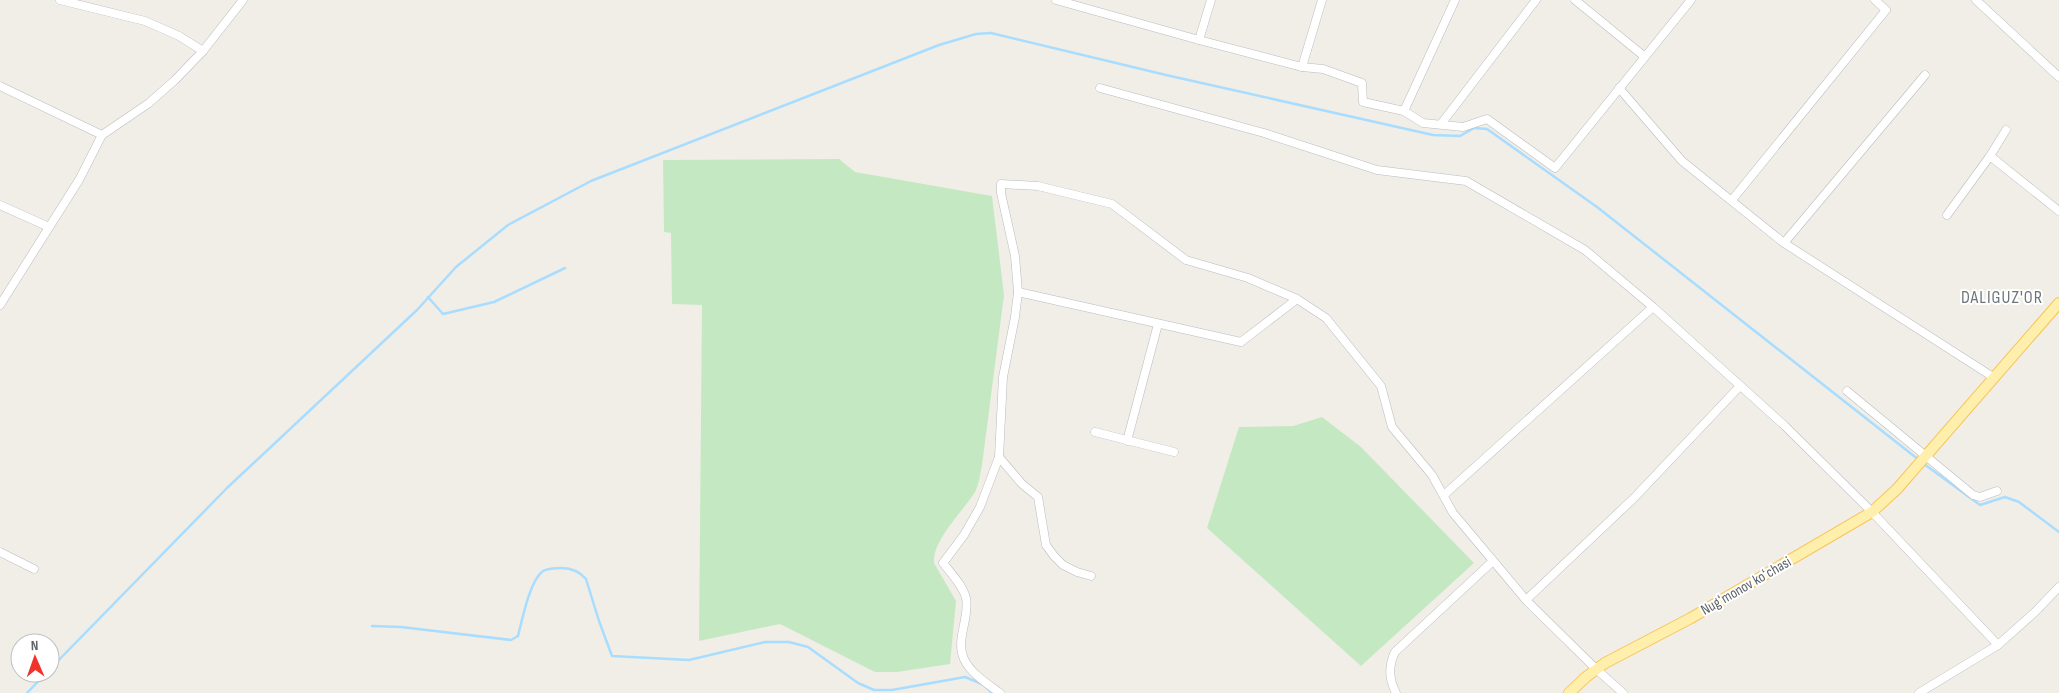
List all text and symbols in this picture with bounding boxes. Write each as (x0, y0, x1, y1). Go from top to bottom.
district label: DALIGUZ'OR (1961, 287, 2043, 308)
street label: Nugʻmonov koʻchasi (1697, 552, 1795, 620)
north arrow (10, 633, 60, 683)
text: N (31, 637, 39, 654)

